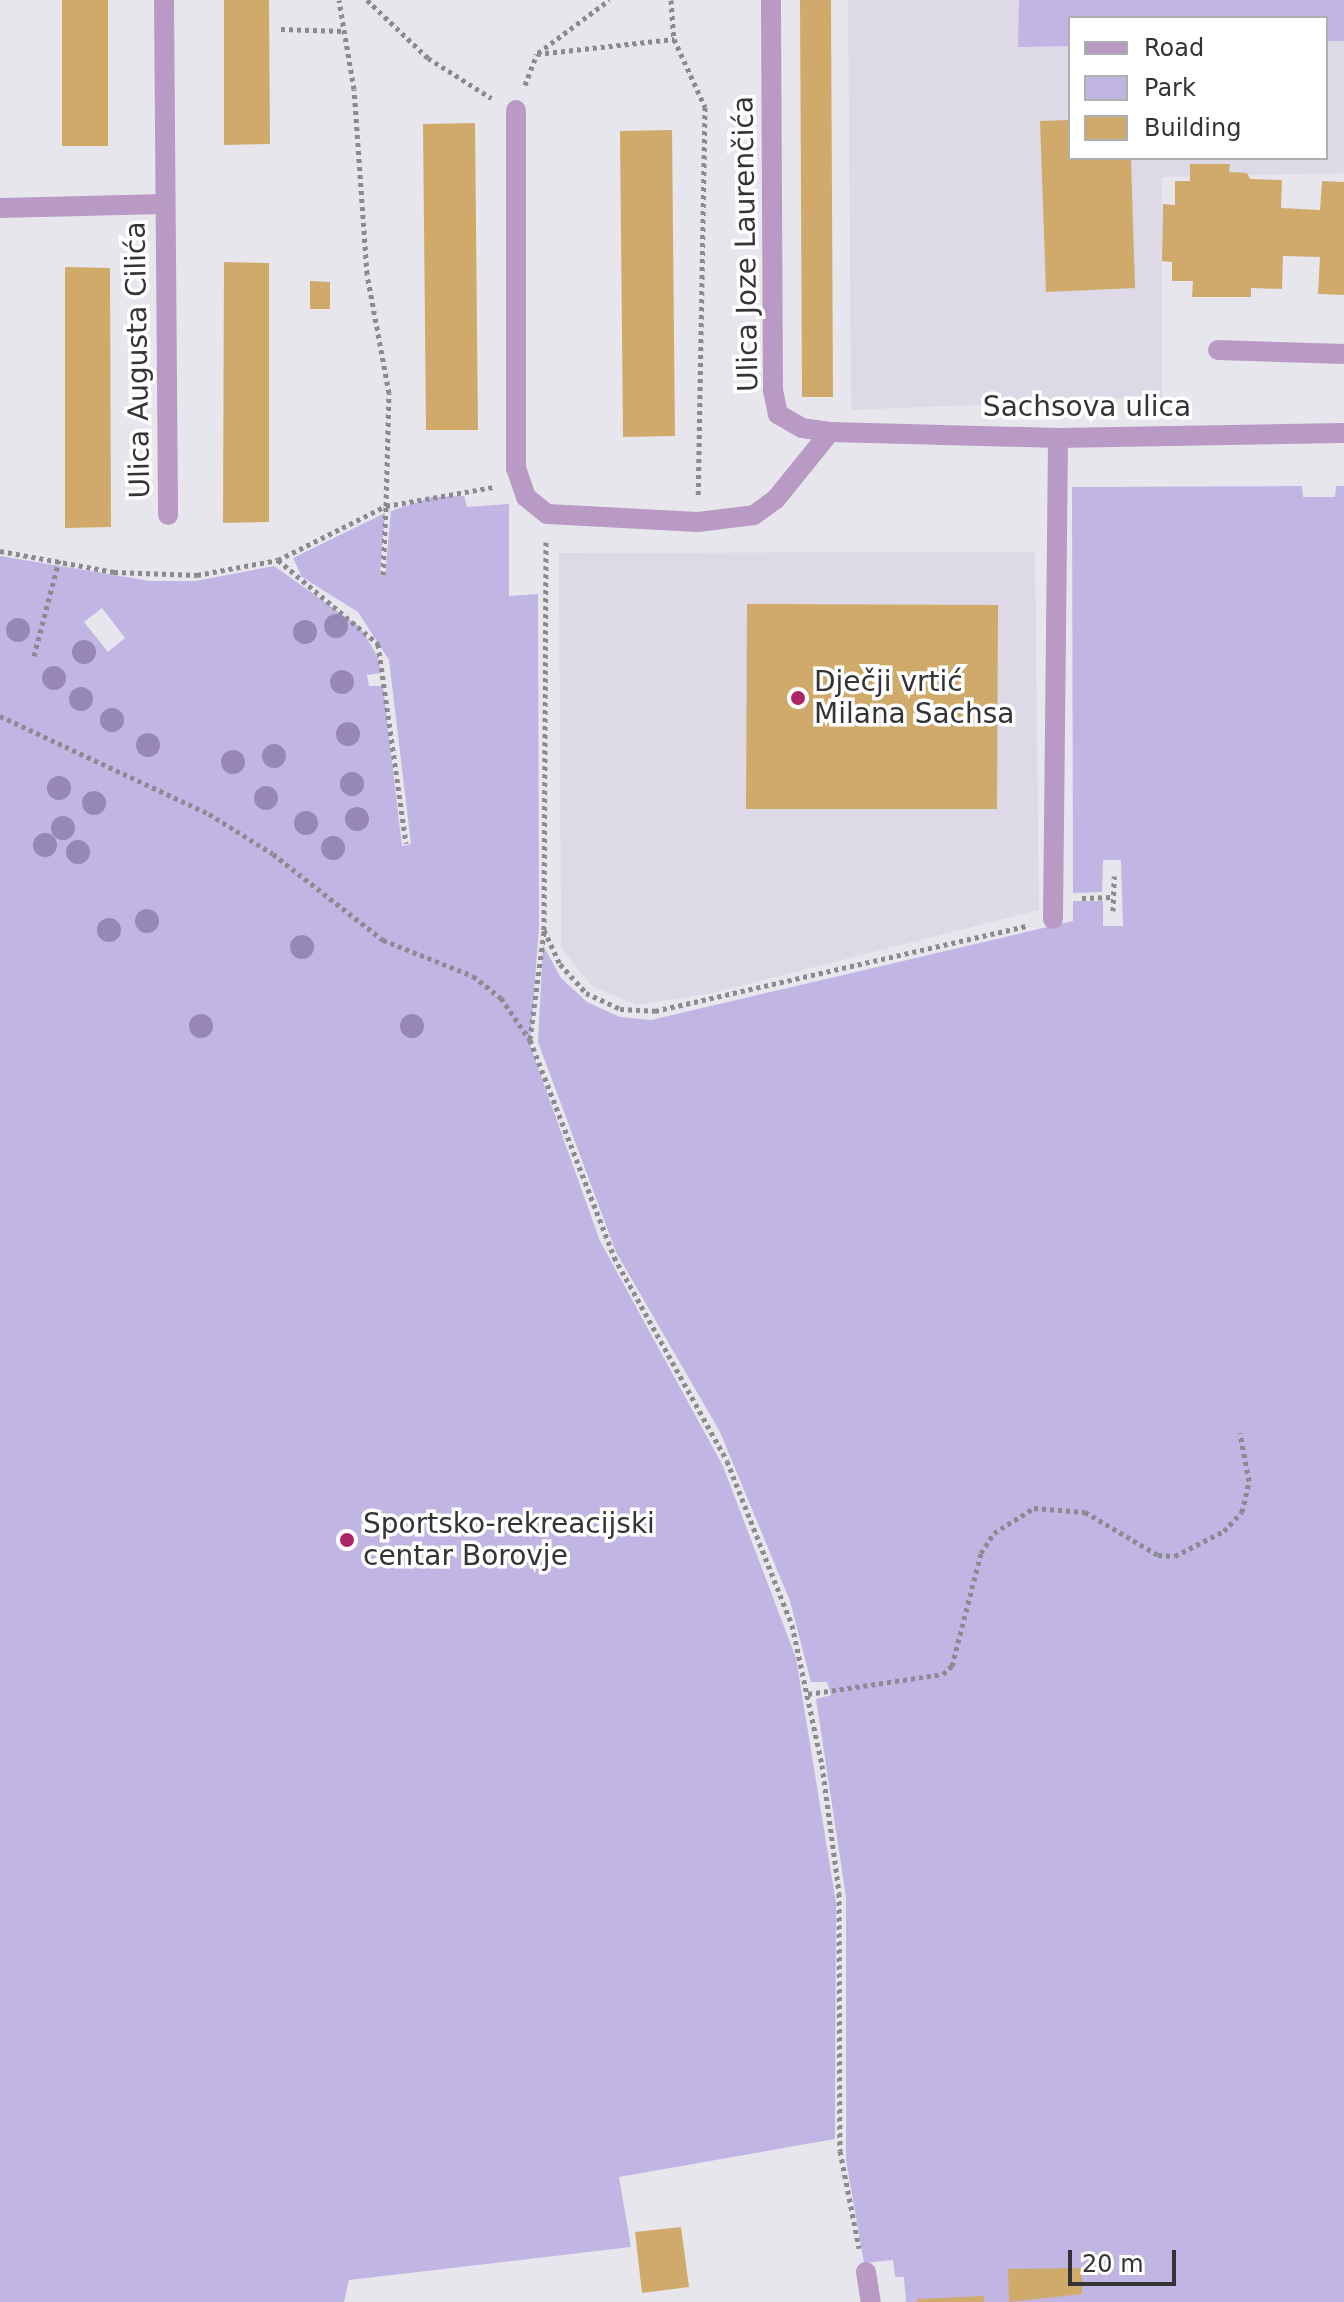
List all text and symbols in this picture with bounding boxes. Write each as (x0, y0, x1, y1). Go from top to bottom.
legend (1068, 16, 1328, 160)
text: Road (1144, 34, 1204, 62)
text: Park (1144, 74, 1196, 102)
street label: Ulica Joze Laurenčića (727, 96, 765, 392)
text: Building (1144, 114, 1241, 142)
street label: Ulica Augusta Cilića (119, 221, 157, 499)
street label: Sachsova ulica (983, 390, 1191, 424)
place label: Dječji vrtić Milana Sachsa (814, 665, 1014, 731)
marker: Dječji vrtić Milana Sachsa (789, 689, 807, 707)
place label: Sportsko-rekreacijski centar Borovje (363, 1507, 655, 1573)
marker: Sportsko-rekreacijski centar Borovje (338, 1531, 356, 1549)
scale bar (1072, 2234, 1180, 2284)
text: 20 m (1082, 2250, 1144, 2278)

